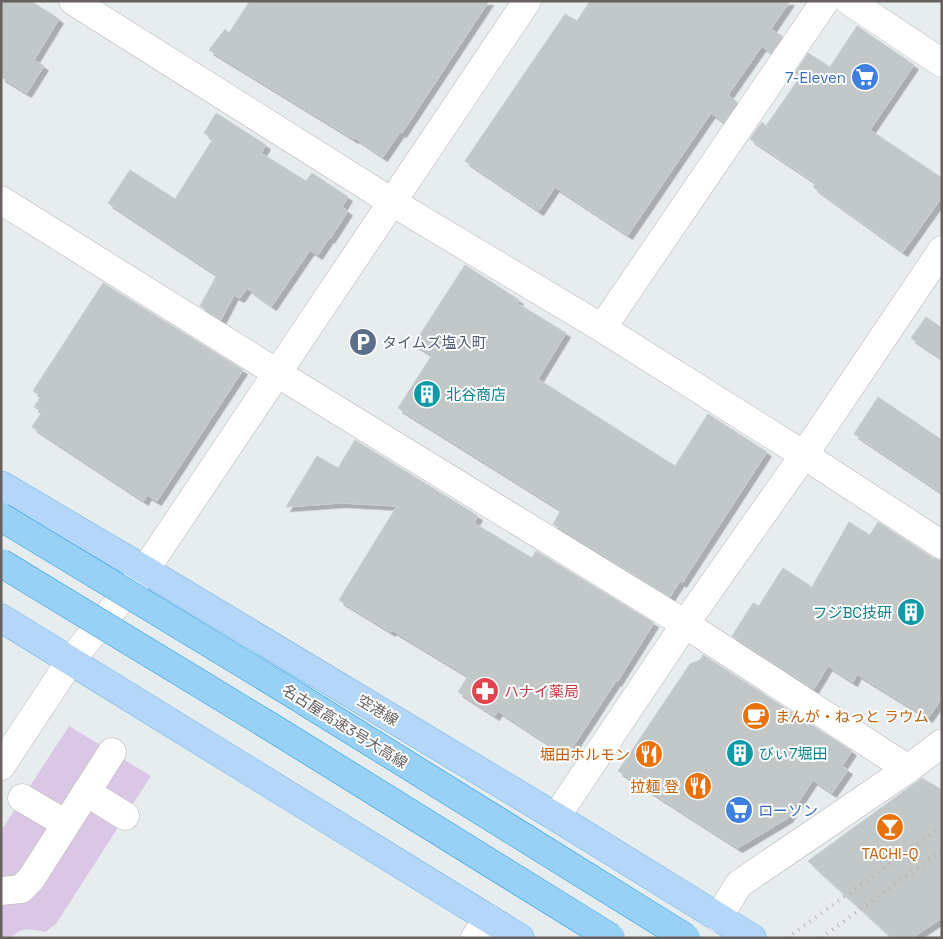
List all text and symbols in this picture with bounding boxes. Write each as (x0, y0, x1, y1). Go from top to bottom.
supermarket icon: 7-Eleven (850, 62, 880, 92)
place label: 7-Eleven (785, 68, 846, 87)
parking icon: タイムズ塩入町 (348, 327, 378, 357)
place label: タイムズ塩入町 (382, 333, 487, 352)
building icon: 北谷商店 (412, 379, 442, 409)
place label: 北谷商店 (446, 385, 506, 404)
building icon: フジBC技研 (896, 597, 926, 627)
place label: フジBC技研 (812, 603, 892, 622)
pharmacy icon: ハナイ薬局 (470, 676, 500, 706)
street label: 名古屋高速3号大高線 (279, 680, 411, 772)
place label: ハナイ薬局 (504, 682, 579, 701)
street label: 空港線 (354, 690, 402, 730)
cafe icon: まんが・ねっと ラウム (741, 701, 771, 731)
place label: まんが・ねっと ラウム (775, 707, 929, 726)
building icon: びぃ7堀田 (725, 738, 755, 768)
restaurant icon: 堀田ホルモン (634, 739, 664, 769)
place label: びぃ7堀田 (759, 744, 827, 763)
place label: 堀田ホルモン (540, 745, 630, 764)
restaurant icon: 拉麺 登 (683, 771, 713, 801)
place label: 拉麺 登 (630, 777, 679, 796)
supermarket icon: ローソン (724, 795, 754, 825)
place label: ローソン (758, 801, 818, 820)
bar icon: TACHI-Q (875, 812, 905, 842)
place label: TACHI-Q (862, 844, 919, 863)

